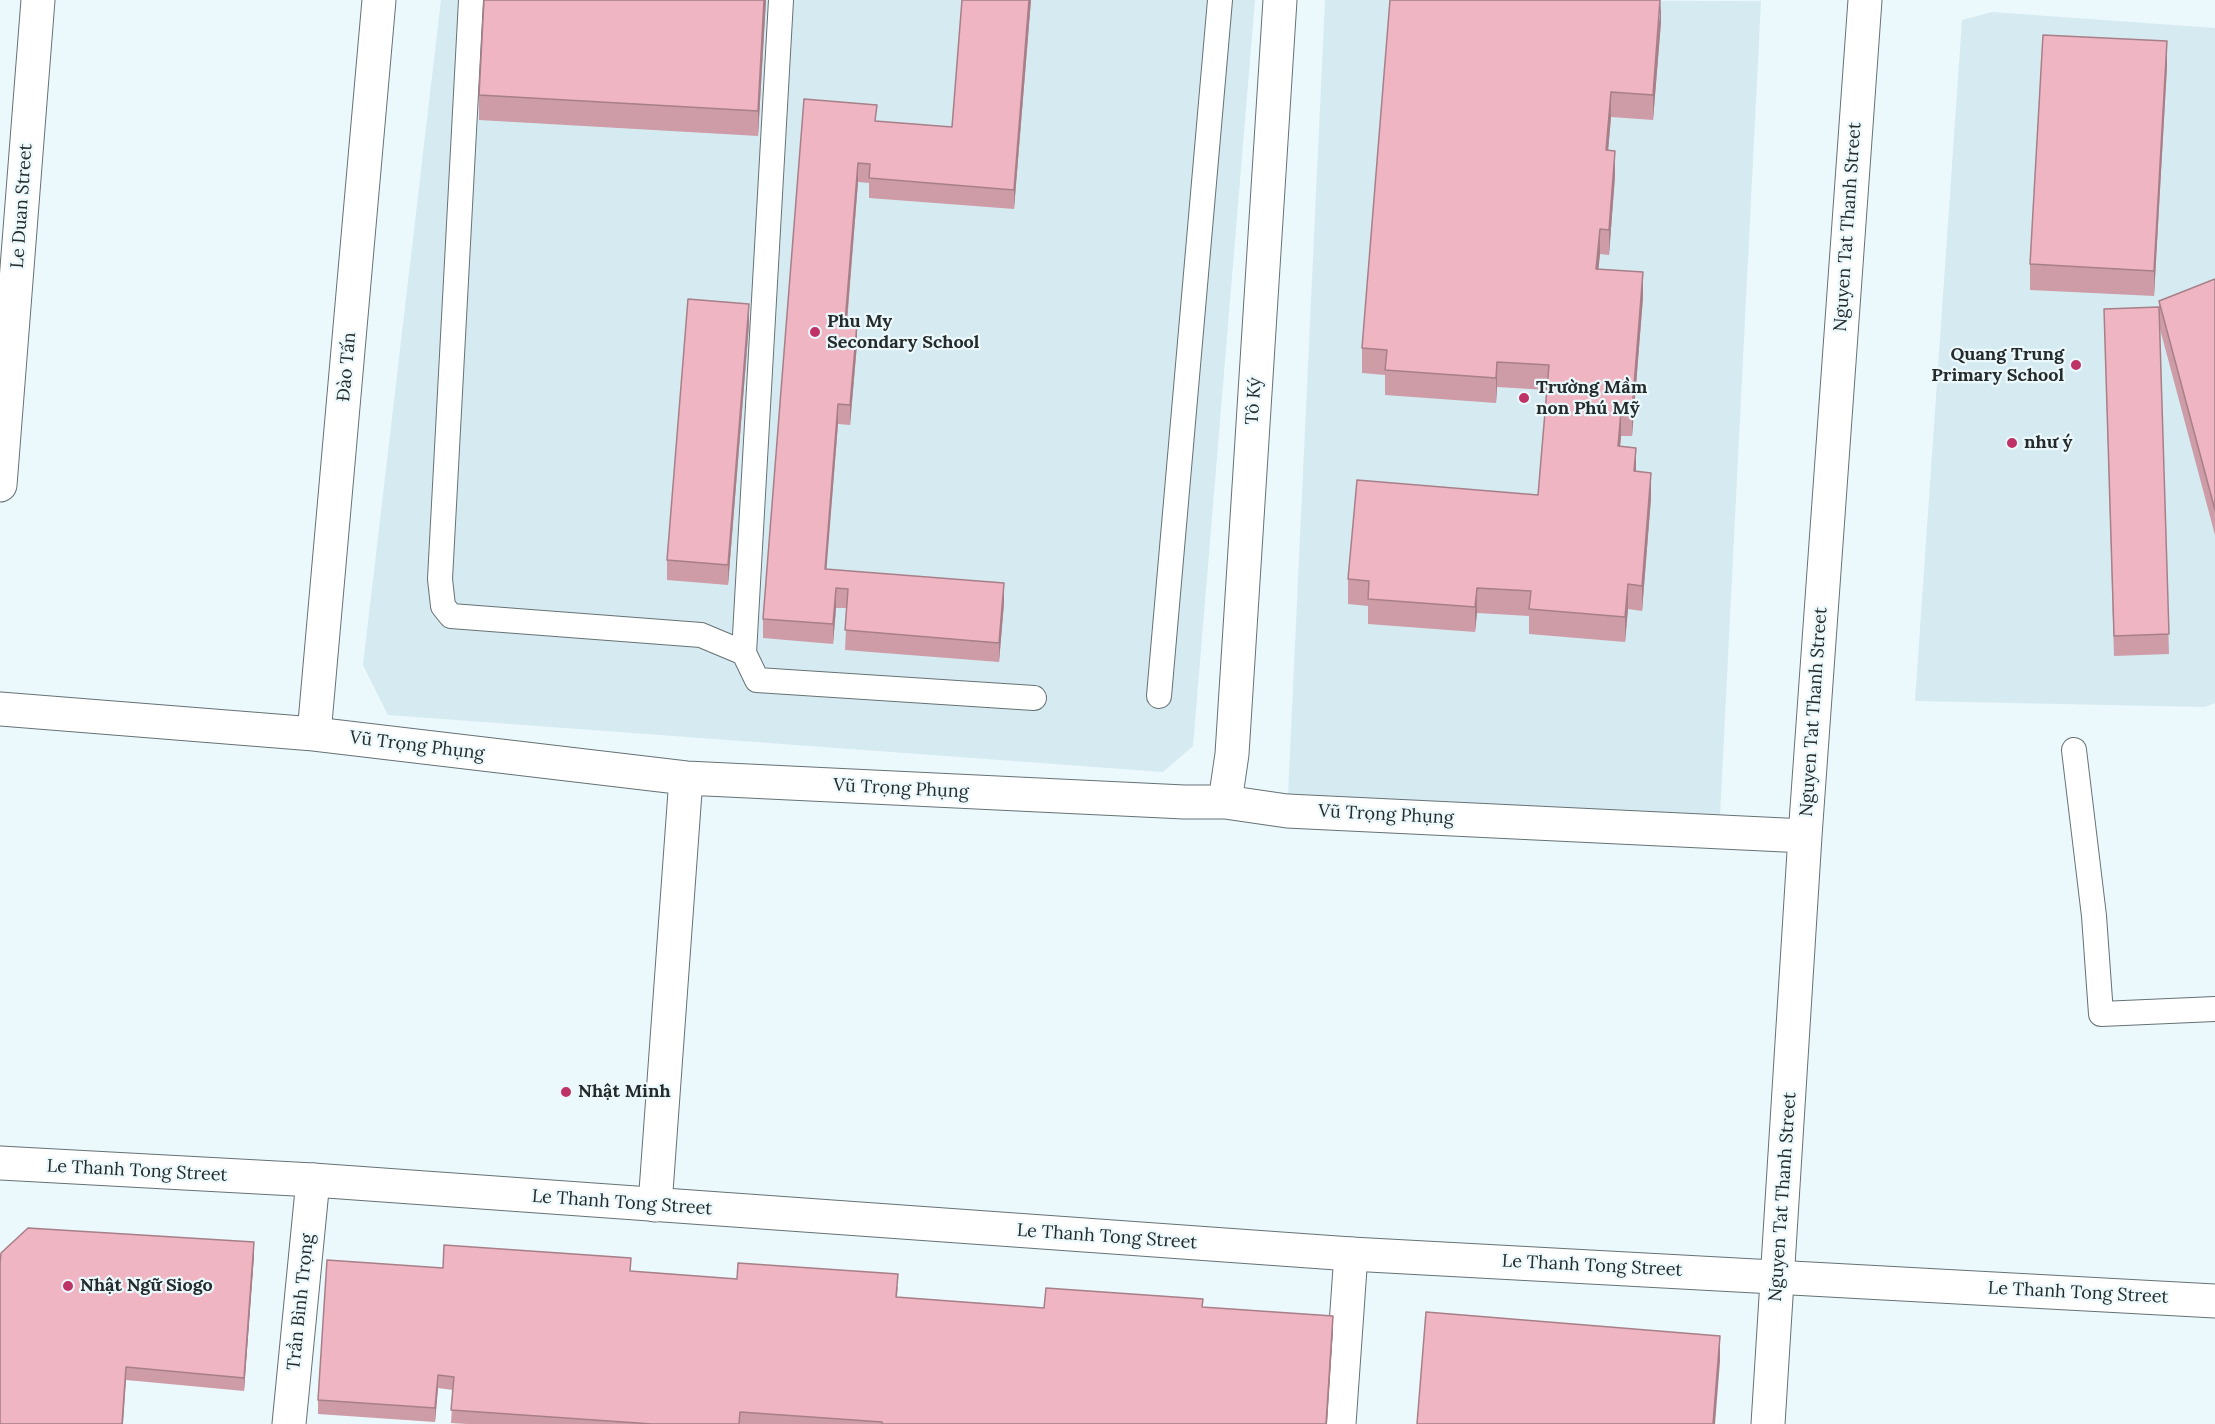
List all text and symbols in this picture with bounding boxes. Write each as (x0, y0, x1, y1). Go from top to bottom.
street label: Nguyen Tat Thanh Street (1830, 122, 1866, 332)
street label: Le Duan Street (7, 143, 37, 269)
place label: Phu My Secondary School (827, 311, 979, 354)
marker: Phu My Secondary School (808, 325, 822, 339)
street label: Đào Tấn (333, 331, 361, 403)
place label: Quang Trung Primary School (1931, 344, 2064, 386)
marker: Quang Trung Primary School (2069, 358, 2083, 372)
street label: Tô Ký (1242, 377, 1266, 425)
place label: Trường Mầm non Phú Mỹ (1536, 377, 1647, 420)
marker: Trường Mầm non Phú Mỹ (1517, 391, 1531, 405)
place label: như ý (2024, 432, 2072, 454)
marker: như ý (2005, 436, 2019, 450)
street label: Nguyen Tat Thanh Street (1796, 607, 1832, 817)
street label: Vũ Trọng Phụng (348, 727, 486, 765)
street label: Vũ Trọng Phụng (833, 775, 969, 803)
street label: Vũ Trọng Phụng (1318, 801, 1454, 829)
place label: Nhật Minh (578, 1081, 671, 1103)
marker: Nhật Minh (559, 1085, 573, 1099)
street label: Nguyen Tat Thanh Street (1765, 1092, 1801, 1302)
street label: Le Thanh Tong Street (46, 1155, 228, 1187)
street label: Le Thanh Tong Street (531, 1186, 713, 1220)
street label: Le Thanh Tong Street (1016, 1220, 1198, 1254)
street label: Trần Bình Trọng (283, 1233, 319, 1371)
street label: Le Thanh Tong Street (1501, 1250, 1683, 1282)
place label: Nhật Ngữ Siogo (80, 1275, 213, 1297)
street label: Le Thanh Tong Street (1987, 1277, 2169, 1309)
marker: Nhật Ngữ Siogo (61, 1279, 75, 1293)

